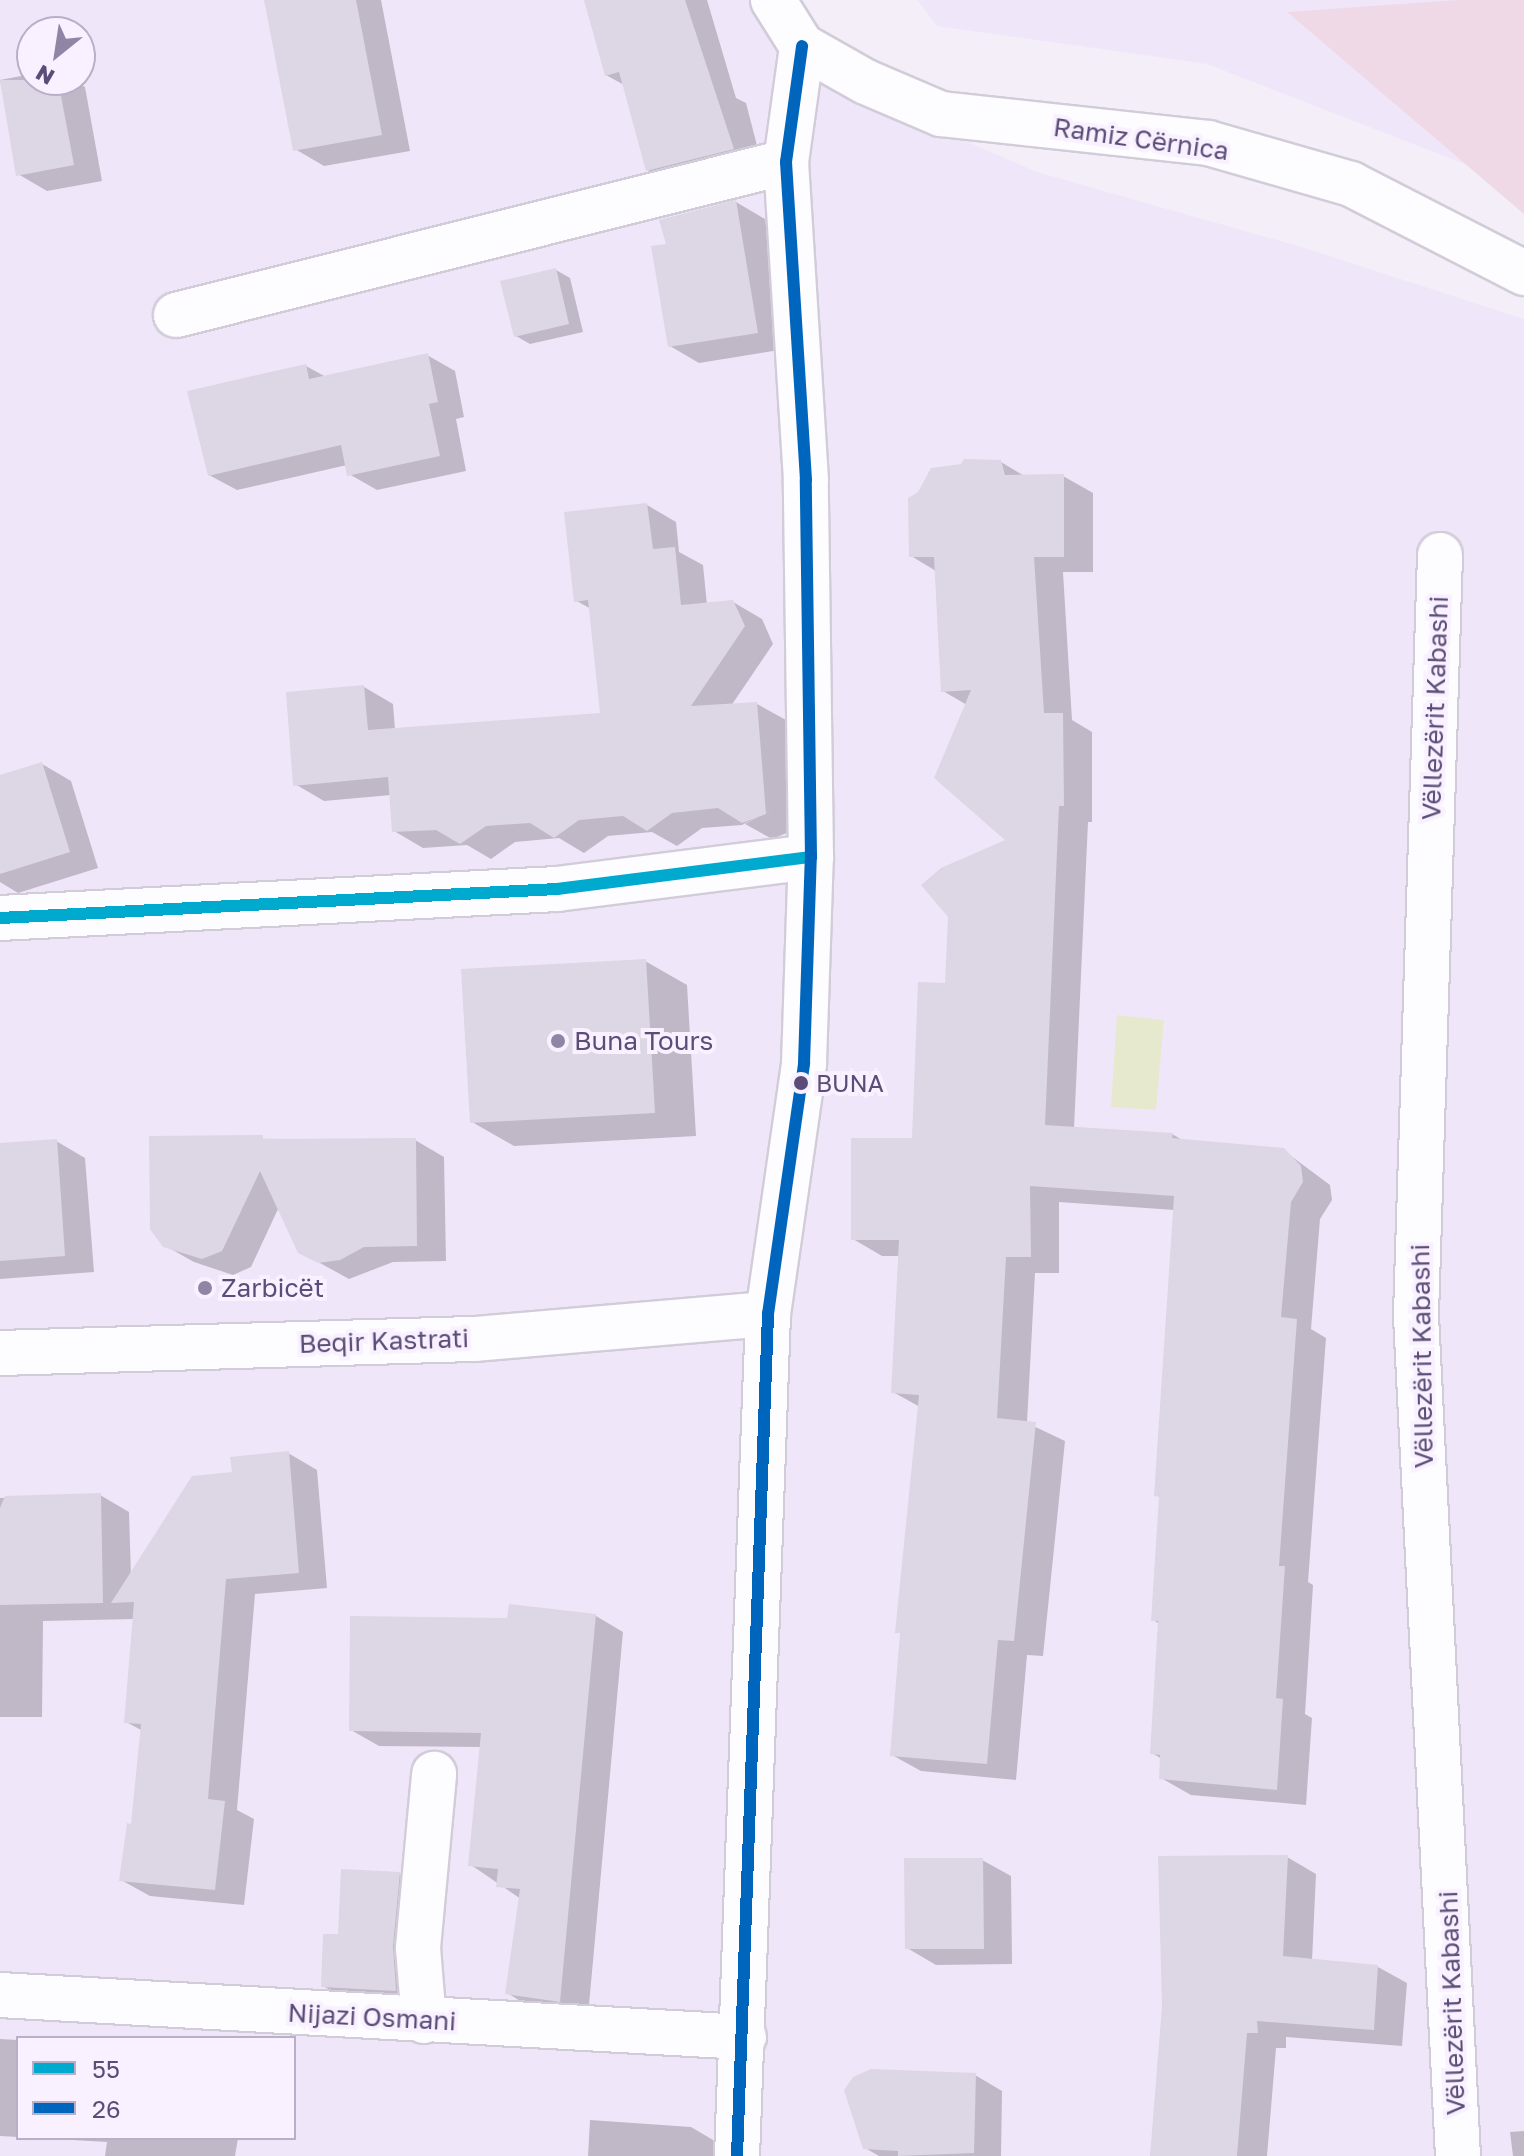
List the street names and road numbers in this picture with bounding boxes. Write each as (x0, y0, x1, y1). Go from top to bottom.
street label: Ramiz Cërnica (1051, 111, 1231, 167)
street label: Vëllezërit Kabashi (1415, 595, 1455, 821)
street label: Vëllezërit Kabashi (1404, 1243, 1440, 1469)
street label: Beqir Kastrati (298, 1322, 470, 1360)
street label: Vëllezërit Kabashi (1432, 1890, 1472, 2116)
street label: Nijazi Osmani (287, 1997, 457, 2037)

